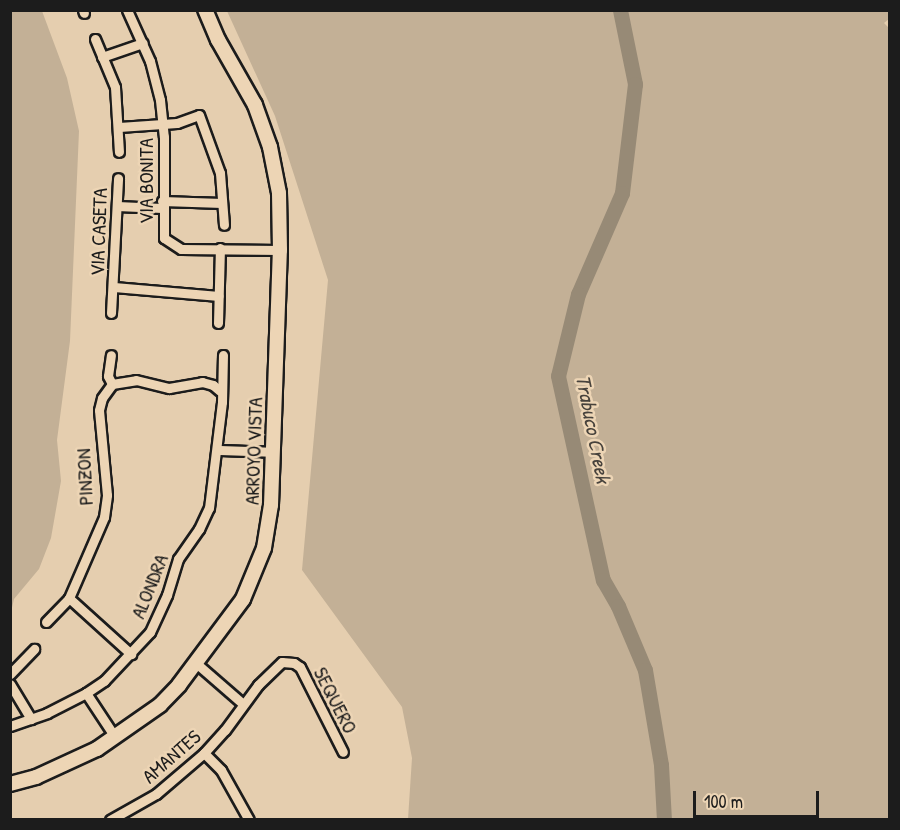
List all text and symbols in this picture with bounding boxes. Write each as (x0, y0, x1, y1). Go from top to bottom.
street label: VIA BONITA (133, 138, 157, 224)
street label: VIA CASETA (84, 188, 112, 276)
water label: Trabuco Creek (570, 373, 616, 485)
street label: ARROYO VISTA (239, 397, 267, 505)
street label: PINZON (71, 448, 97, 506)
street label: ALONDRA (125, 550, 173, 622)
street label: SEQUERO (309, 663, 363, 737)
street label: AMANTES (137, 724, 205, 788)
scale bar (696, 779, 822, 817)
text: 100 m (704, 789, 743, 814)

